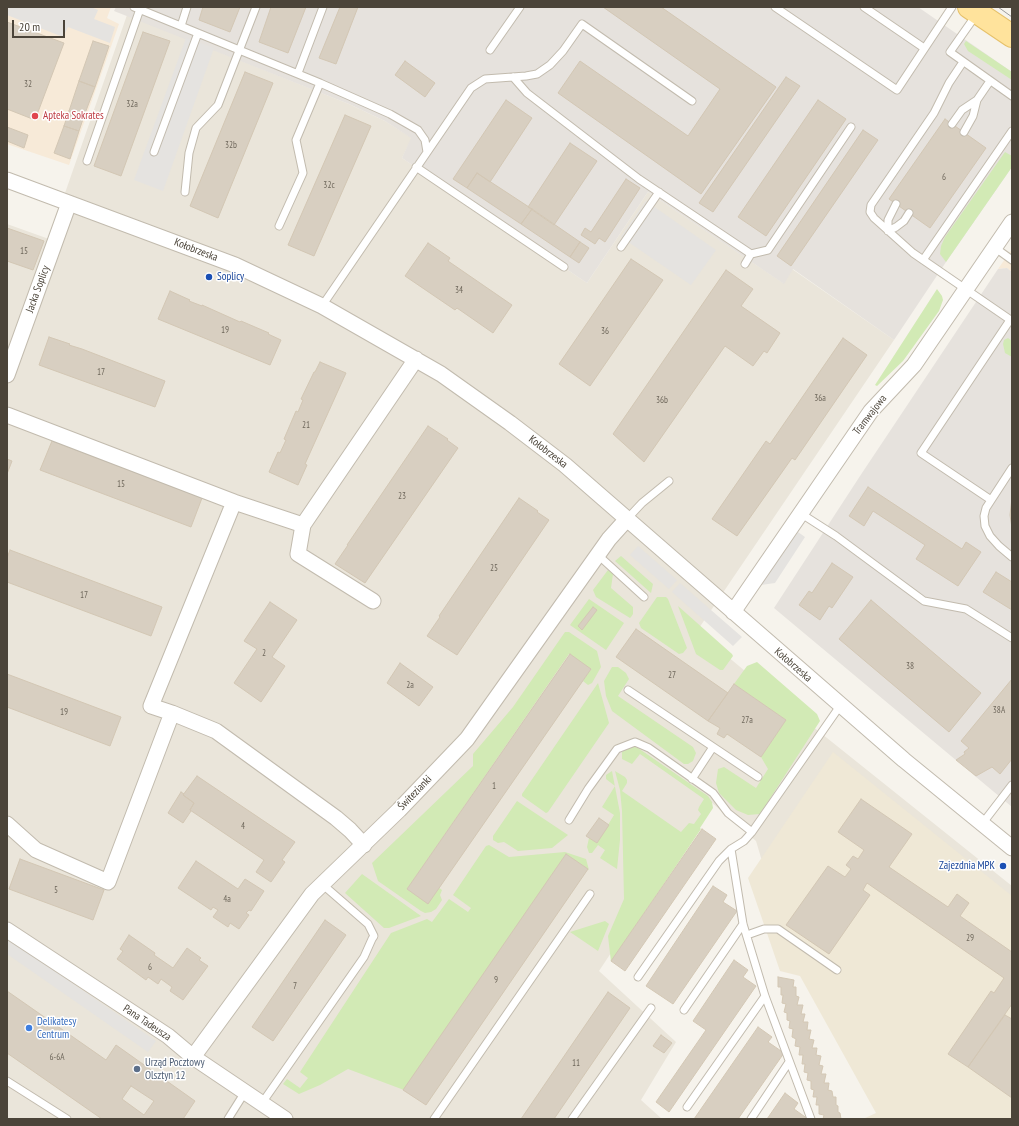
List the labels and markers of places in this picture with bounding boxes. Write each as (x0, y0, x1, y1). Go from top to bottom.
place label: Apteka Sokrates (43, 109, 104, 123)
marker: Apteka Sokrates (30, 111, 40, 121)
place label: Soplicy (217, 270, 244, 284)
marker: Soplicy (204, 272, 214, 282)
place label: Zajezdnia MPK (939, 859, 995, 873)
marker: Zajezdnia MPK (998, 861, 1008, 871)
place label: Delikatesy Centrum (37, 1015, 76, 1041)
marker: Delikatesy Centrum (24, 1023, 34, 1033)
place label: Urząd Pocztowy Olsztyn 12 (145, 1056, 205, 1082)
marker: Urząd Pocztowy Olsztyn 12 (132, 1064, 142, 1074)

